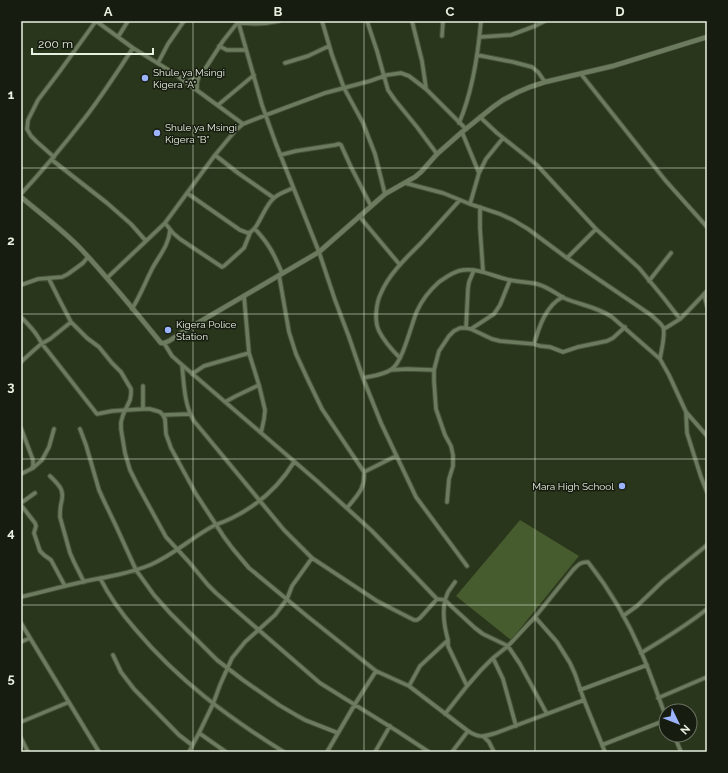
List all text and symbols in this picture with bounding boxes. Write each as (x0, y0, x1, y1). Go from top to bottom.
text: A (104, 4, 113, 19)
text: B (274, 4, 283, 19)
text: C (446, 4, 455, 19)
text: D (615, 4, 625, 19)
scale bar (32, 30, 153, 56)
text: 200 m (38, 37, 73, 51)
place label: Shule ya Msingi Kigera "A" (153, 67, 225, 90)
marker: Shule ya Msingi Kigera "A" (140, 73, 150, 83)
text: 1 (8, 87, 15, 102)
place label: Shule ya Msingi Kigera "B" (165, 122, 237, 145)
marker: Shule ya Msingi Kigera "B" (152, 128, 162, 138)
text: 2 (7, 233, 15, 248)
place label: Kigera Police Station (176, 319, 237, 342)
marker: Kigera Police Station (163, 325, 173, 335)
text: 3 (7, 379, 15, 394)
place label: Mara High School (532, 481, 614, 492)
marker: Mara High School (617, 481, 627, 491)
text: 4 (7, 525, 15, 540)
text: 5 (7, 671, 15, 686)
north arrow (658, 703, 698, 743)
text: N (677, 722, 693, 737)

